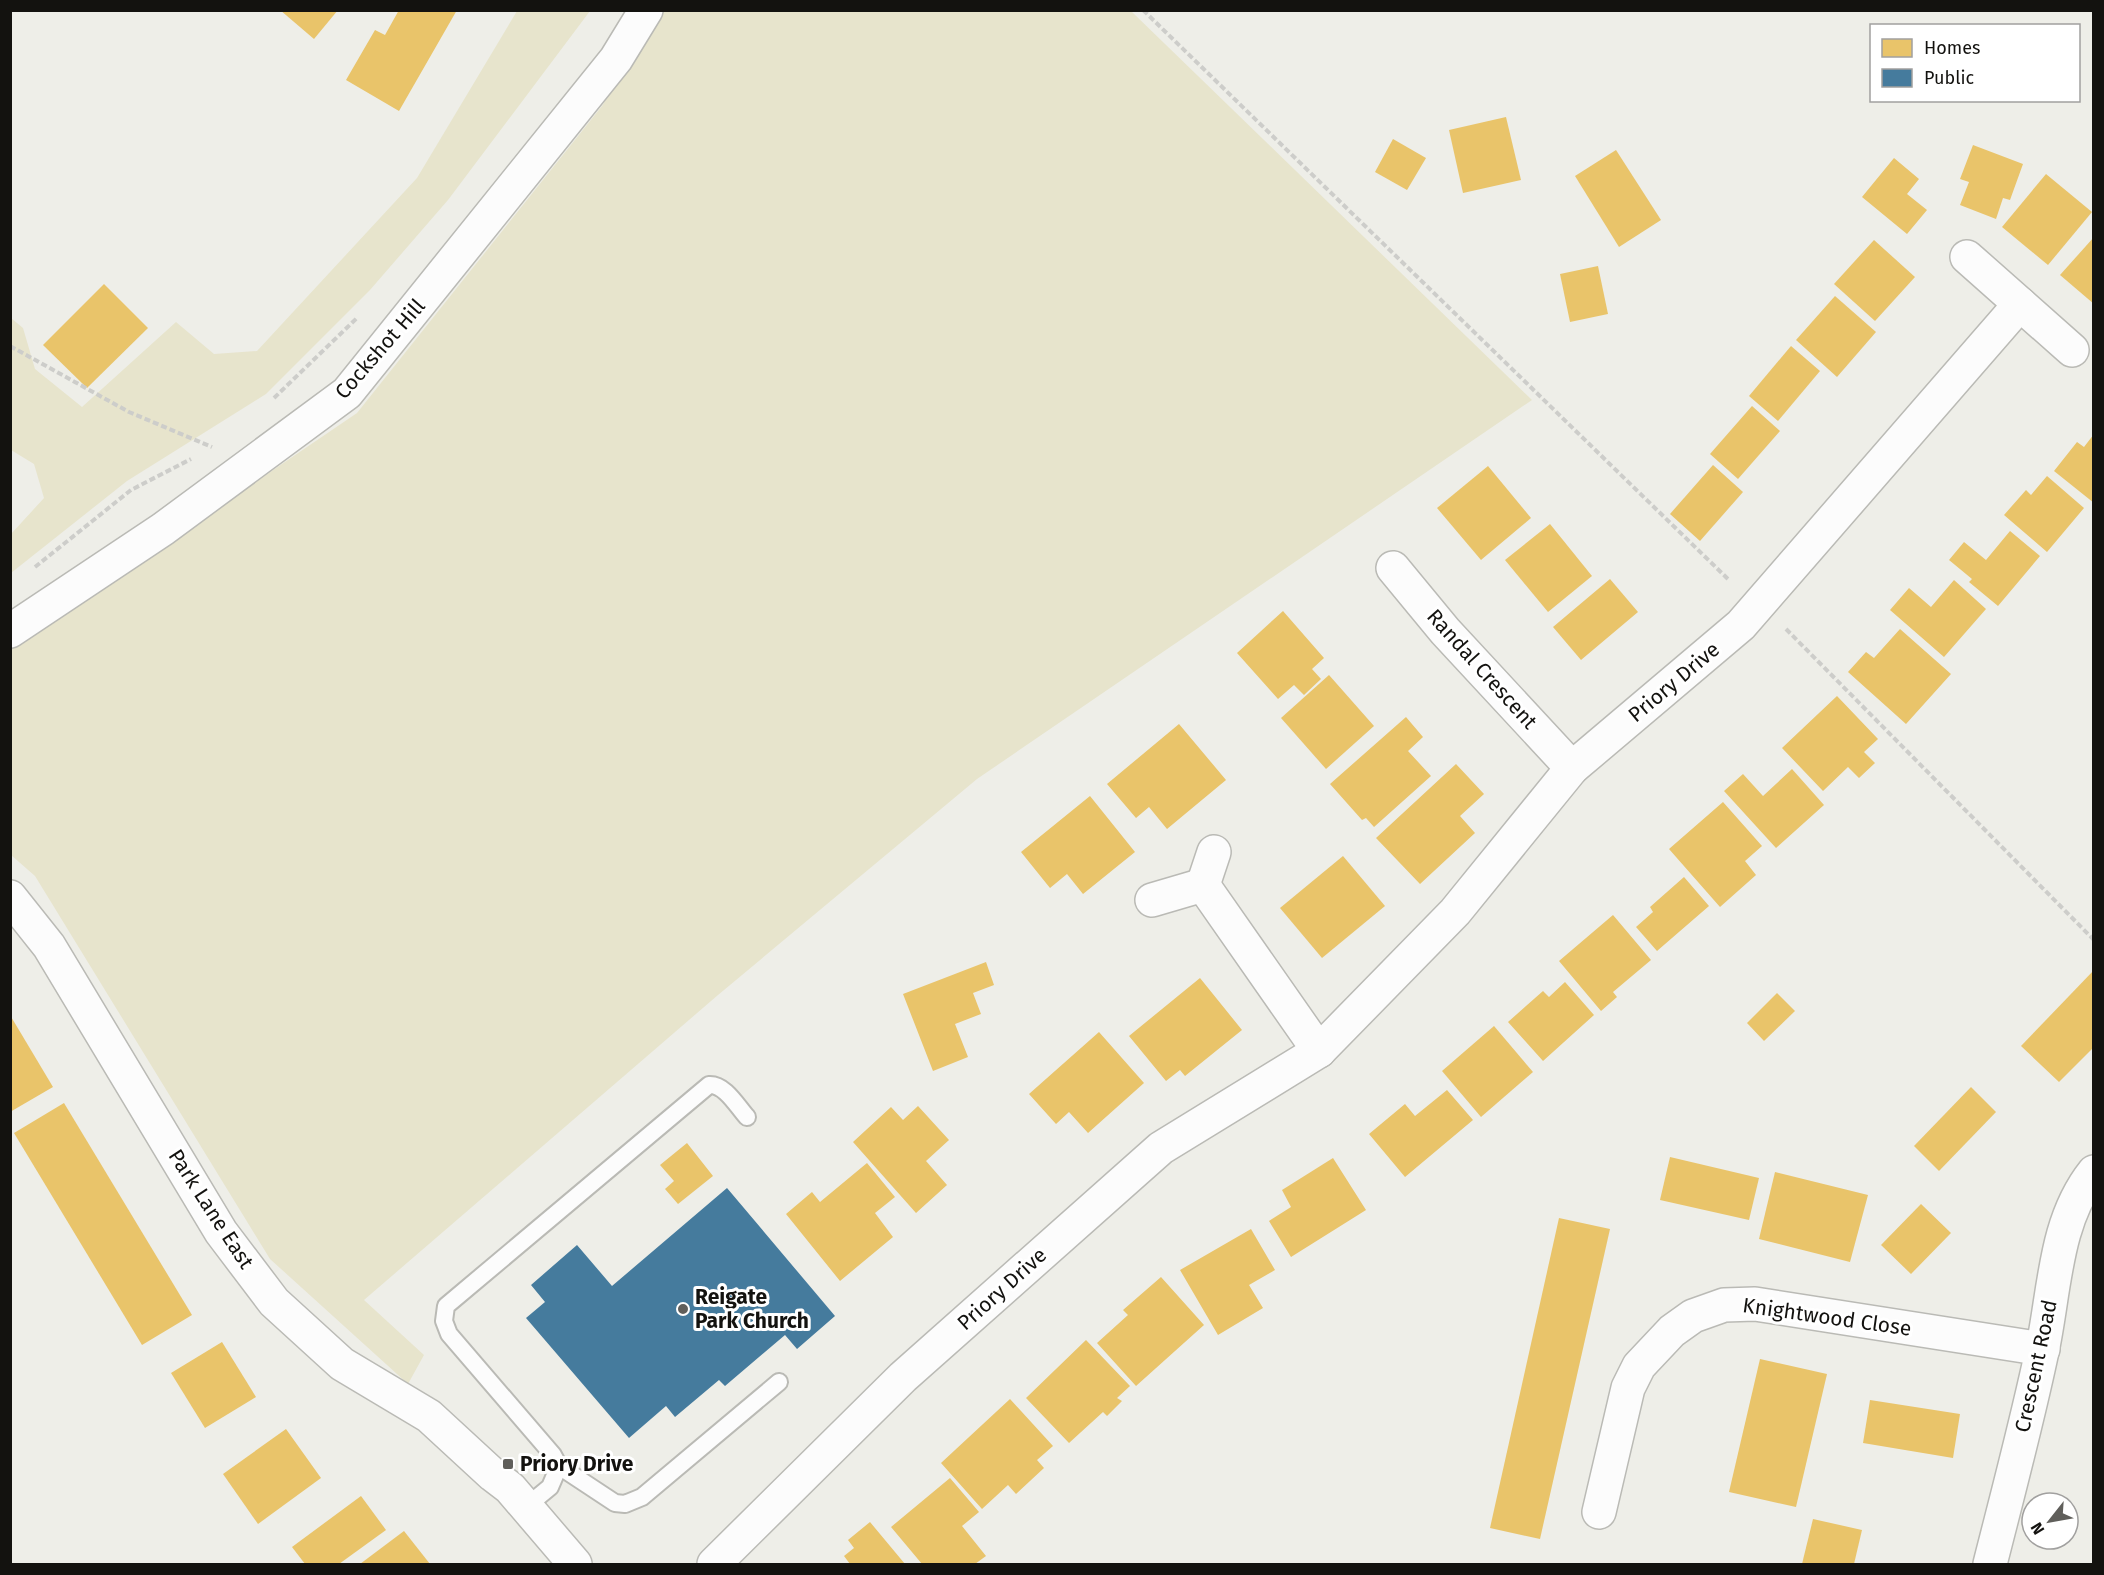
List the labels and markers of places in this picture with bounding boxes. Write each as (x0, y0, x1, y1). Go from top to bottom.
place label: Reigate Park Church (695, 1284, 809, 1334)
marker: Reigate Park Church (676, 1302, 690, 1316)
place label: Priory Drive (520, 1451, 634, 1477)
marker: Priory Drive (501, 1457, 515, 1471)

